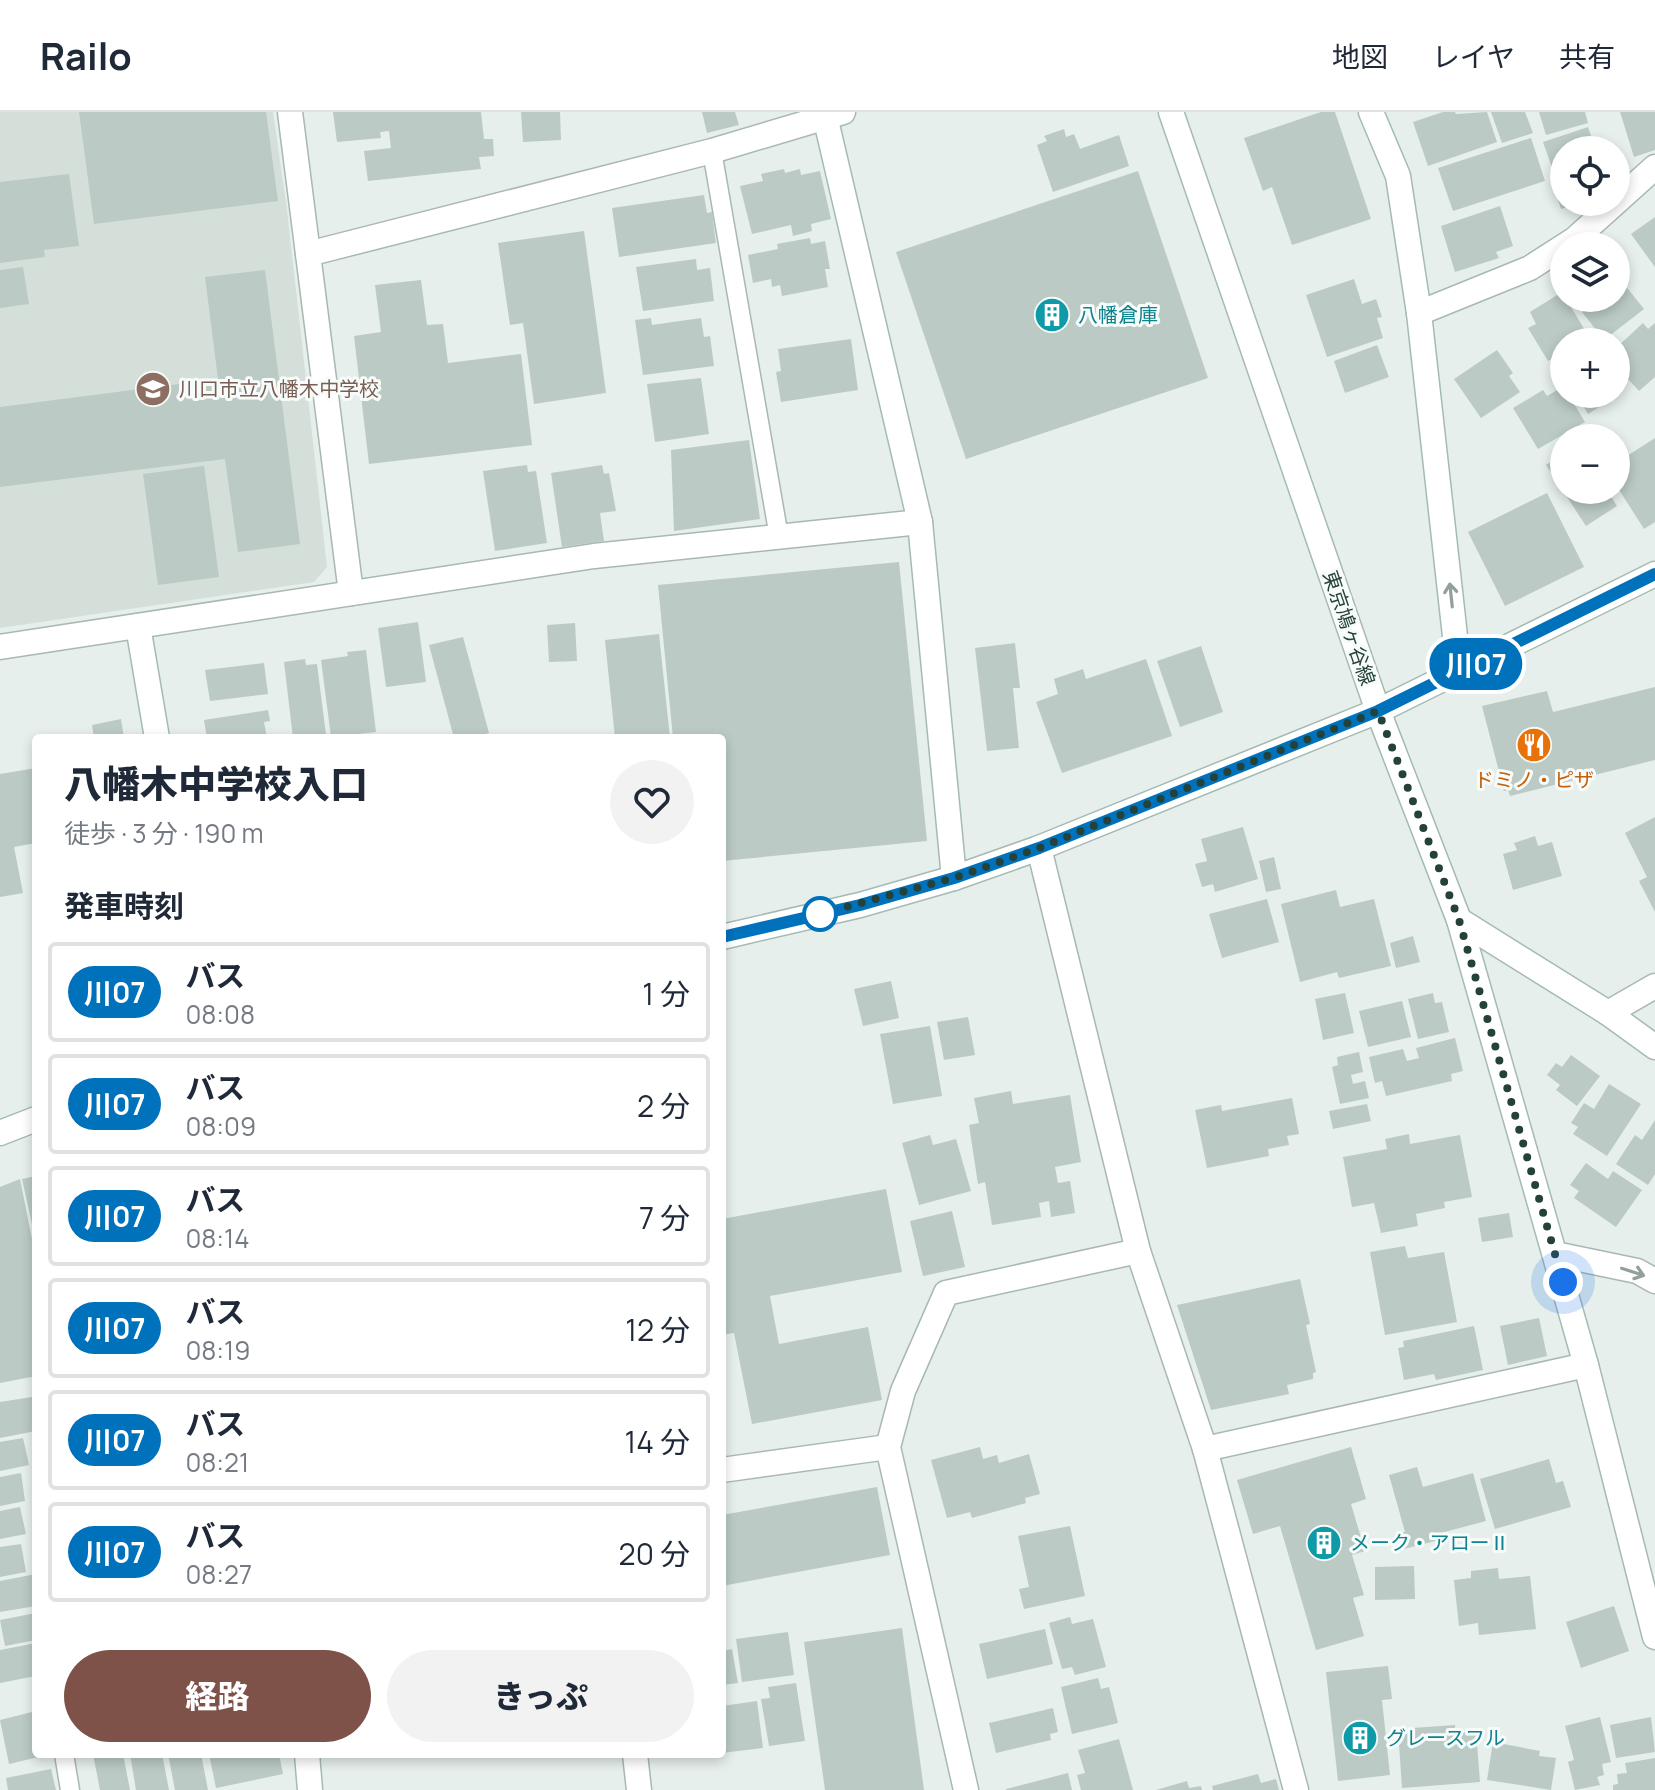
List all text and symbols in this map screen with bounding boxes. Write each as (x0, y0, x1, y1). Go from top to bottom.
text: Railo (40, 29, 132, 81)
text: 地図 (1332, 37, 1388, 75)
text: レイヤ (1432, 37, 1515, 75)
text: 共有 (1559, 37, 1615, 75)
map controls (1550, 136, 1630, 504)
button: locate (1550, 136, 1630, 216)
button: layers (1550, 232, 1630, 312)
building icon: 八幡倉庫 (1033, 296, 1071, 334)
place label: 八幡倉庫 (1078, 301, 1158, 328)
button: + (1550, 328, 1630, 408)
school or university icon: 川口市立八幡木中学校 (134, 370, 172, 408)
place label: 川口市立八幡木中学校 (179, 375, 379, 402)
button: − (1550, 424, 1630, 504)
street label: 東京鳩ヶ谷線 (1317, 567, 1382, 689)
one-way arrow (1443, 582, 1458, 609)
line badge: 川07 (1430, 638, 1522, 690)
text: 川07 (1445, 645, 1507, 683)
restaurant icon: ドミノ・ピザ (1515, 726, 1553, 764)
text: 八幡木中学校入口 (64, 757, 368, 809)
button: heart (610, 760, 694, 844)
place label: ドミノ・ピザ (1474, 766, 1594, 793)
text: 徒歩 · 3 分 · 190 m (64, 815, 264, 851)
text: 発車時刻 (64, 885, 184, 926)
unlabelled marker (803, 897, 837, 931)
text: バス (185, 955, 245, 996)
text: 川07 (84, 973, 145, 1011)
text: 1 分 (642, 973, 690, 1014)
text: 08:08 (185, 996, 255, 1032)
text: バス (185, 1067, 245, 1108)
text: 川07 (84, 1085, 145, 1123)
text: 2 分 (637, 1085, 690, 1126)
text: 08:09 (185, 1108, 256, 1144)
text: バス (185, 1179, 245, 1220)
text: 川07 (84, 1197, 145, 1235)
text: 7 分 (639, 1197, 690, 1238)
text: 08:14 (185, 1220, 250, 1256)
your location (1543, 1262, 1583, 1302)
one-way arrow (1620, 1265, 1645, 1280)
text: バス (185, 1291, 245, 1332)
text: 川07 (84, 1309, 145, 1347)
text: 12 分 (625, 1309, 690, 1350)
text: 08:19 (185, 1332, 250, 1368)
text: バス (185, 1403, 245, 1444)
text: 川07 (84, 1421, 145, 1459)
text: 14 分 (625, 1421, 690, 1462)
text: 08:21 (185, 1444, 249, 1480)
text: バス (185, 1515, 245, 1556)
building icon: メーク・アローⅡ (1305, 1524, 1343, 1562)
place label: メーク・アローⅡ (1350, 1529, 1510, 1556)
text: 川07 (84, 1533, 145, 1571)
text: 20 分 (619, 1533, 690, 1574)
text: 08:27 (185, 1556, 252, 1592)
button: 経路 (64, 1650, 371, 1742)
button: きっぷ (387, 1650, 694, 1742)
building icon: グレースフル (1341, 1719, 1379, 1757)
place label: グレースフル (1386, 1724, 1505, 1751)

